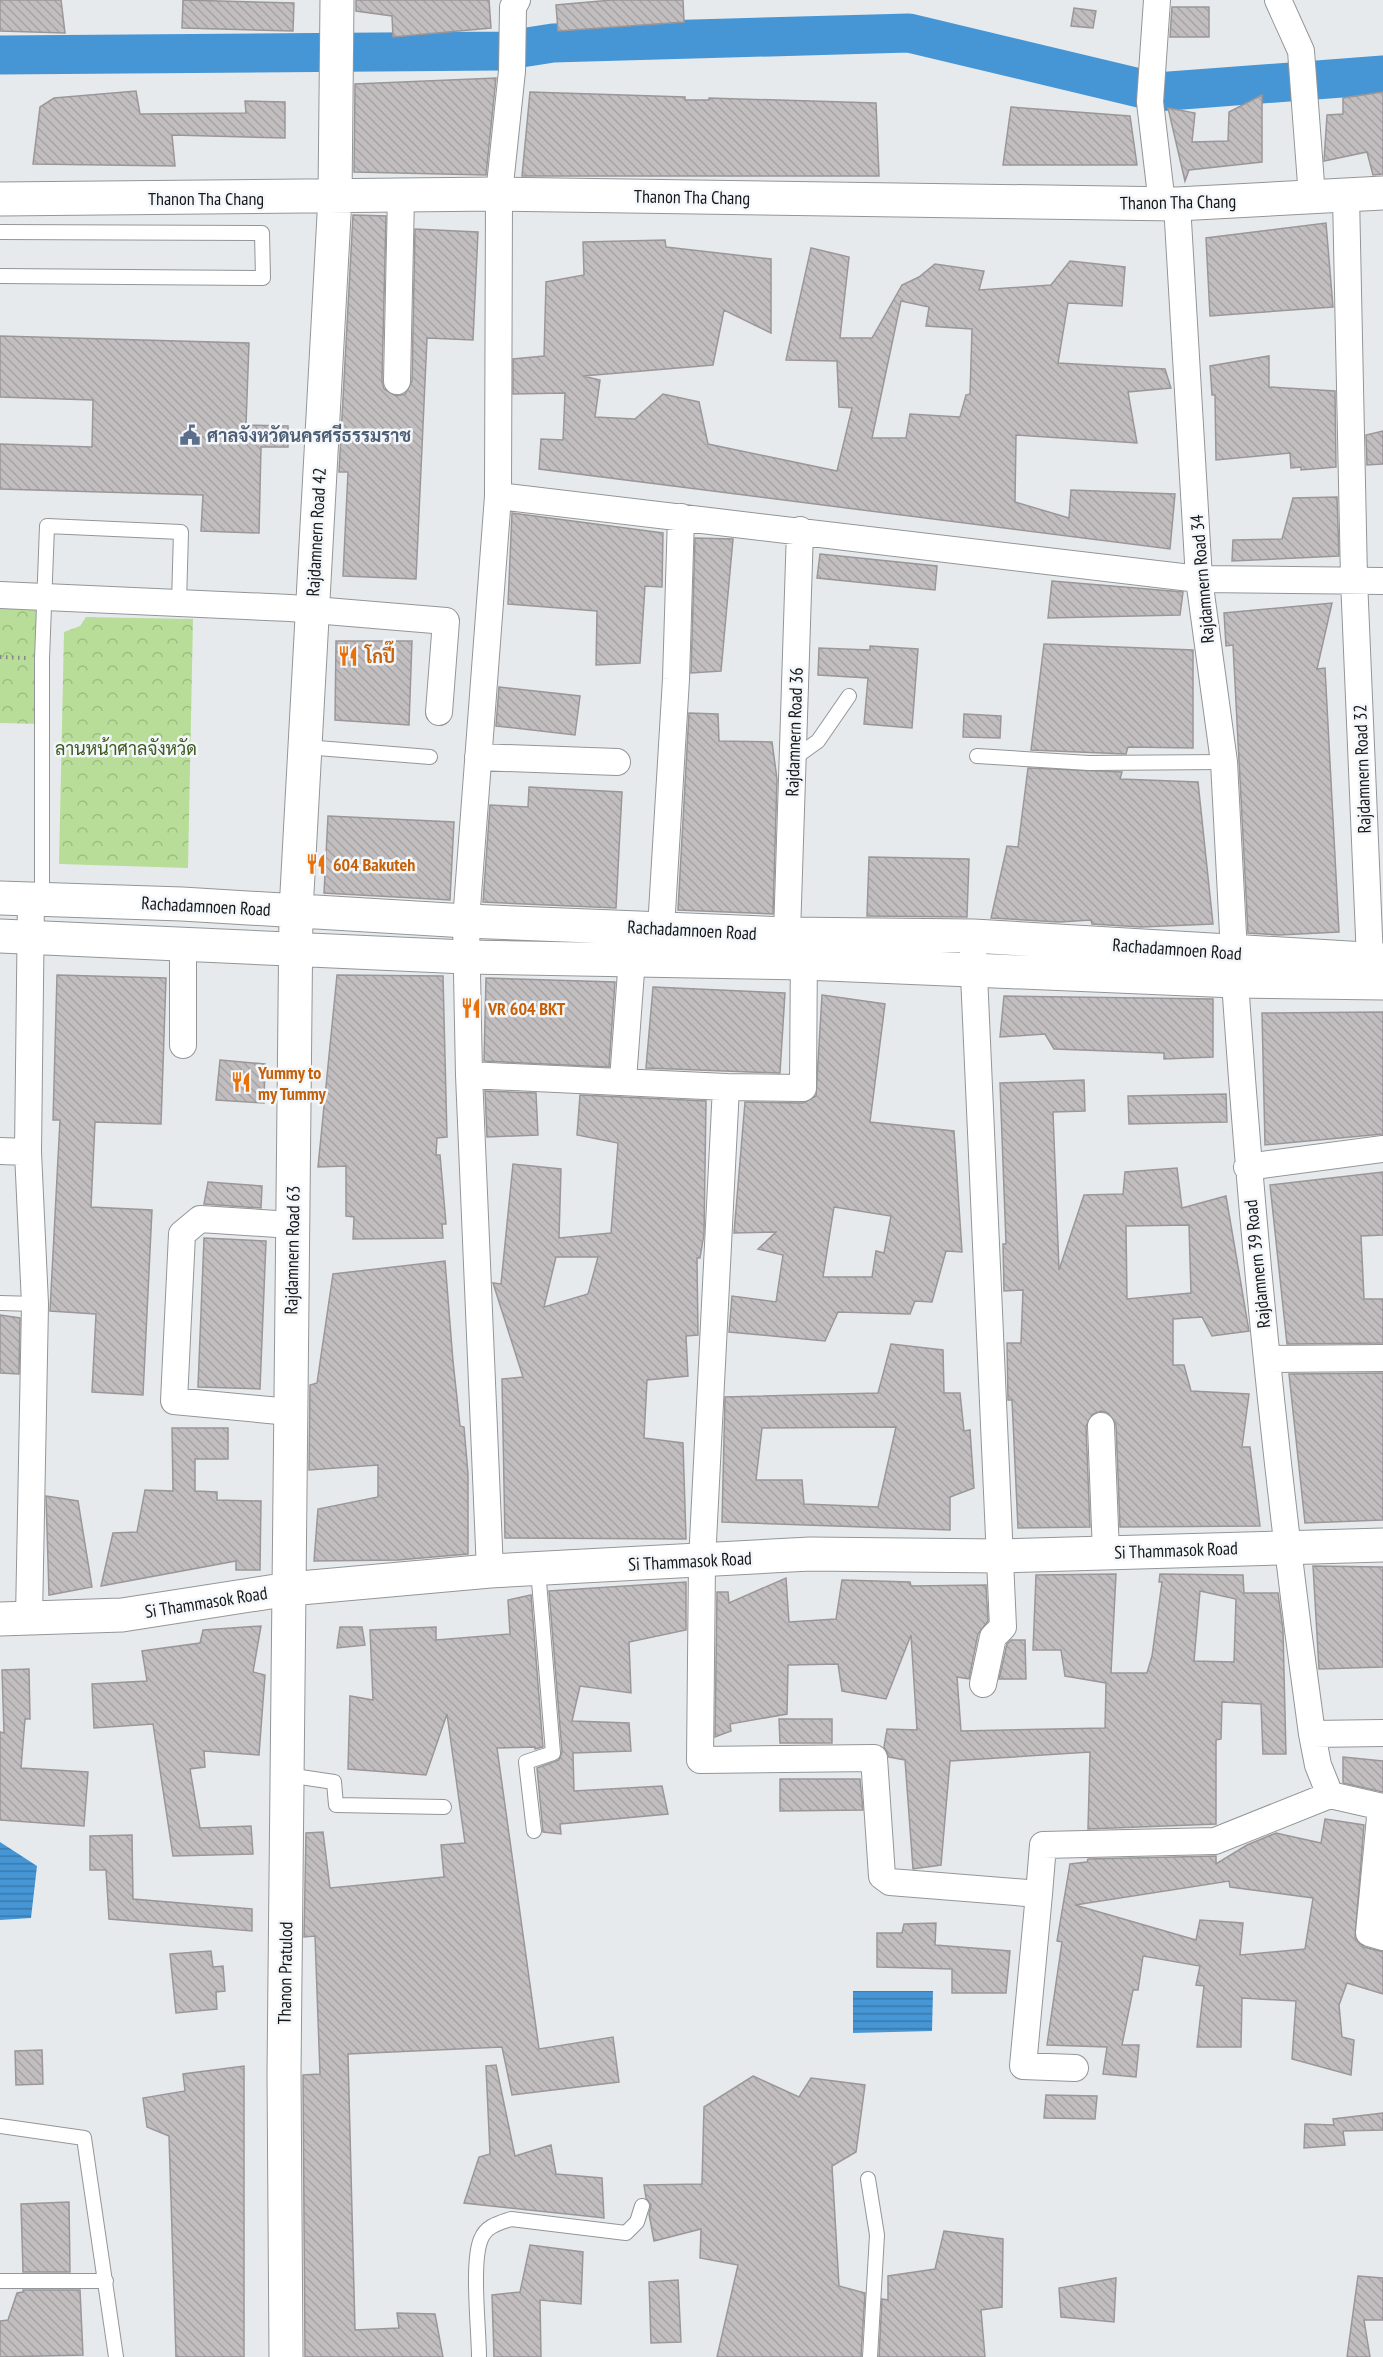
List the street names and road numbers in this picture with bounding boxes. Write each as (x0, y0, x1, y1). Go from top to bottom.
street label: Thanon Tha Chang (634, 184, 750, 210)
street label: Thanon Tha Chang (148, 187, 264, 210)
street label: Thanon Tha Chang (1120, 189, 1236, 215)
street label: Rajdamnern Road 42 (301, 467, 331, 597)
street label: Rajdamnern Road 34 (1185, 514, 1219, 644)
street label: Rajdamnern Road 36 (780, 667, 808, 797)
street label: Rajdamnern Road 32 (1348, 704, 1376, 834)
street label: Rachadamnoen Road (141, 891, 271, 921)
street label: Rachadamnoen Road (627, 915, 757, 945)
street label: Rachadamnoen Road (1112, 933, 1242, 965)
street label: Rajdamnern Road 63 (279, 1185, 305, 1315)
street label: Rajdamnern 39 Road (1239, 1199, 1275, 1329)
street label: Si Thammasok Road (1114, 1536, 1238, 1564)
street label: Si Thammasok Road (628, 1546, 752, 1576)
street label: Si Thammasok Road (143, 1581, 269, 1623)
street label: Thanon Pratulod (273, 1921, 297, 2025)

